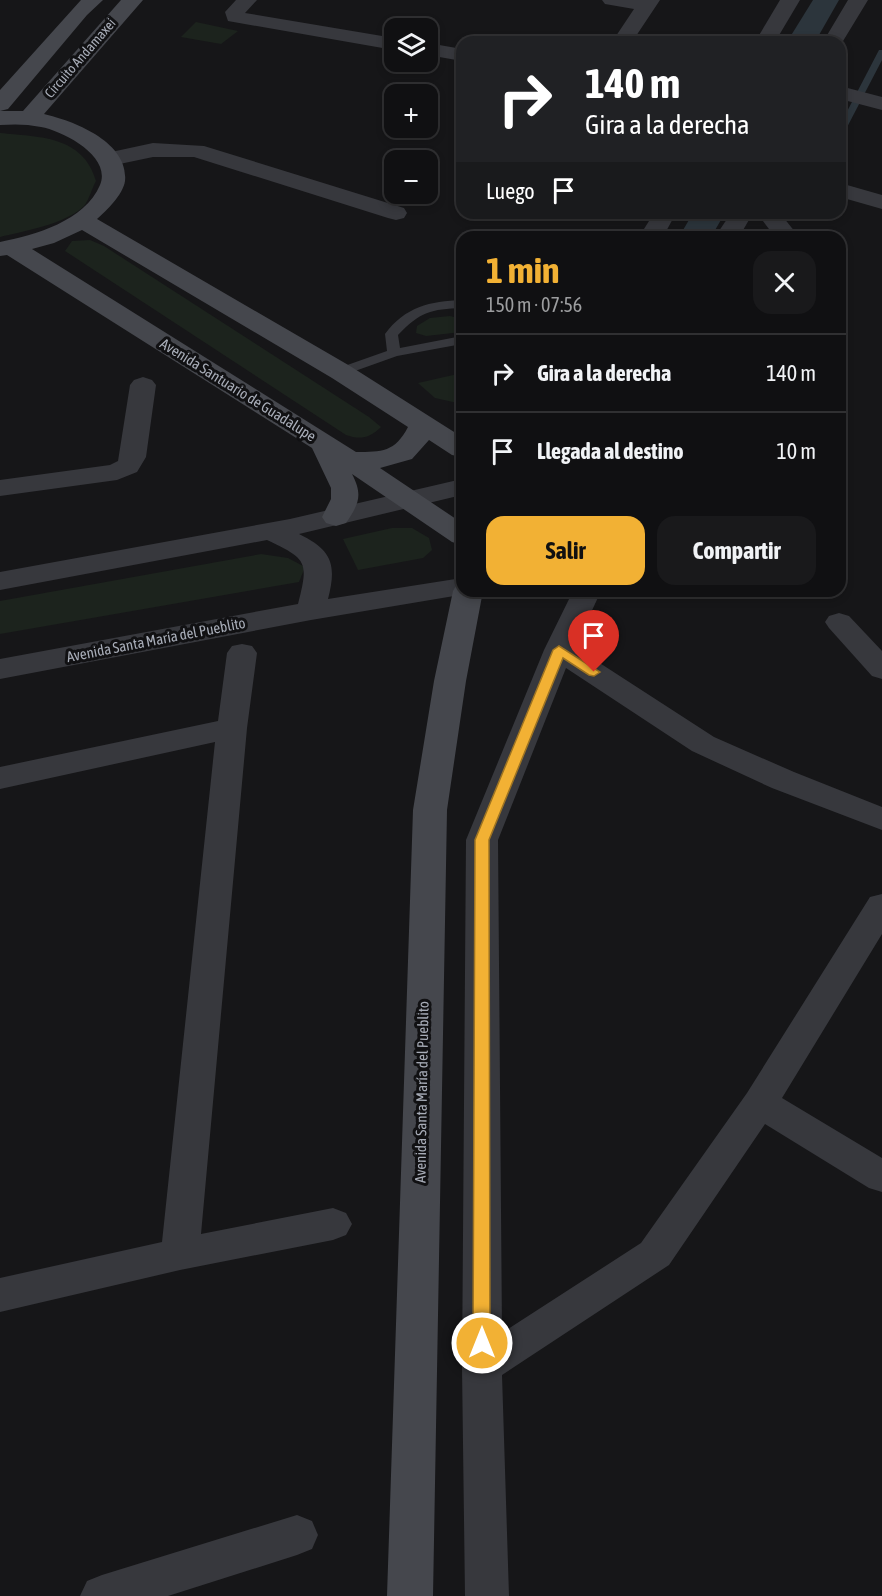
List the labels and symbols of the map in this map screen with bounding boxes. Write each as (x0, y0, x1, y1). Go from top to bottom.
street label: Circuito Andamaxei (41, 15, 119, 101)
street label: Avenida Santuario de Guadalupe (157, 335, 319, 445)
pin (568, 610, 619, 672)
street label: Avenida Santa María del Pueblito (65, 614, 247, 665)
street label: Avenida Santa María del Pueblito (411, 1001, 432, 1183)
position arrow (450, 1311, 514, 1375)

